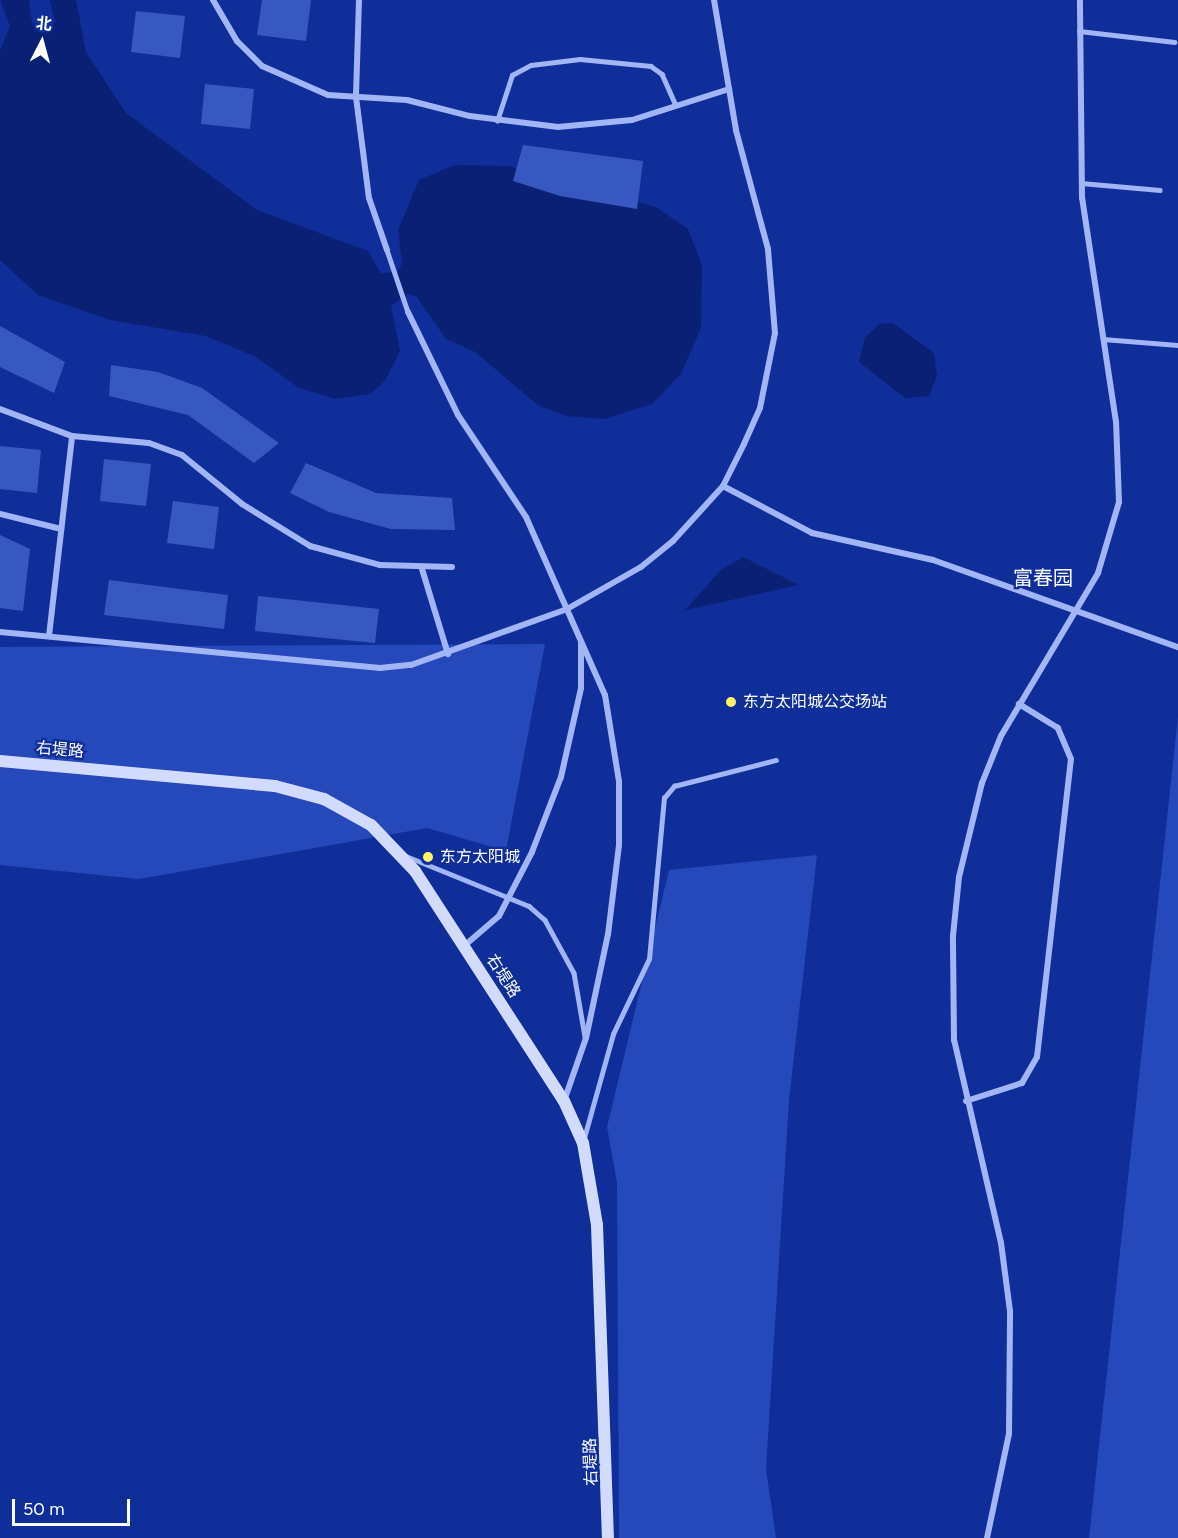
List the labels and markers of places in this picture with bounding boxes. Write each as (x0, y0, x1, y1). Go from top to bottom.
place label: 东方太阳城公交场站 (743, 692, 887, 712)
marker: 东方太阳城公交场站 (724, 695, 738, 709)
place label: 东方太阳城 (440, 847, 520, 867)
marker: 东方太阳城 (421, 850, 435, 864)

